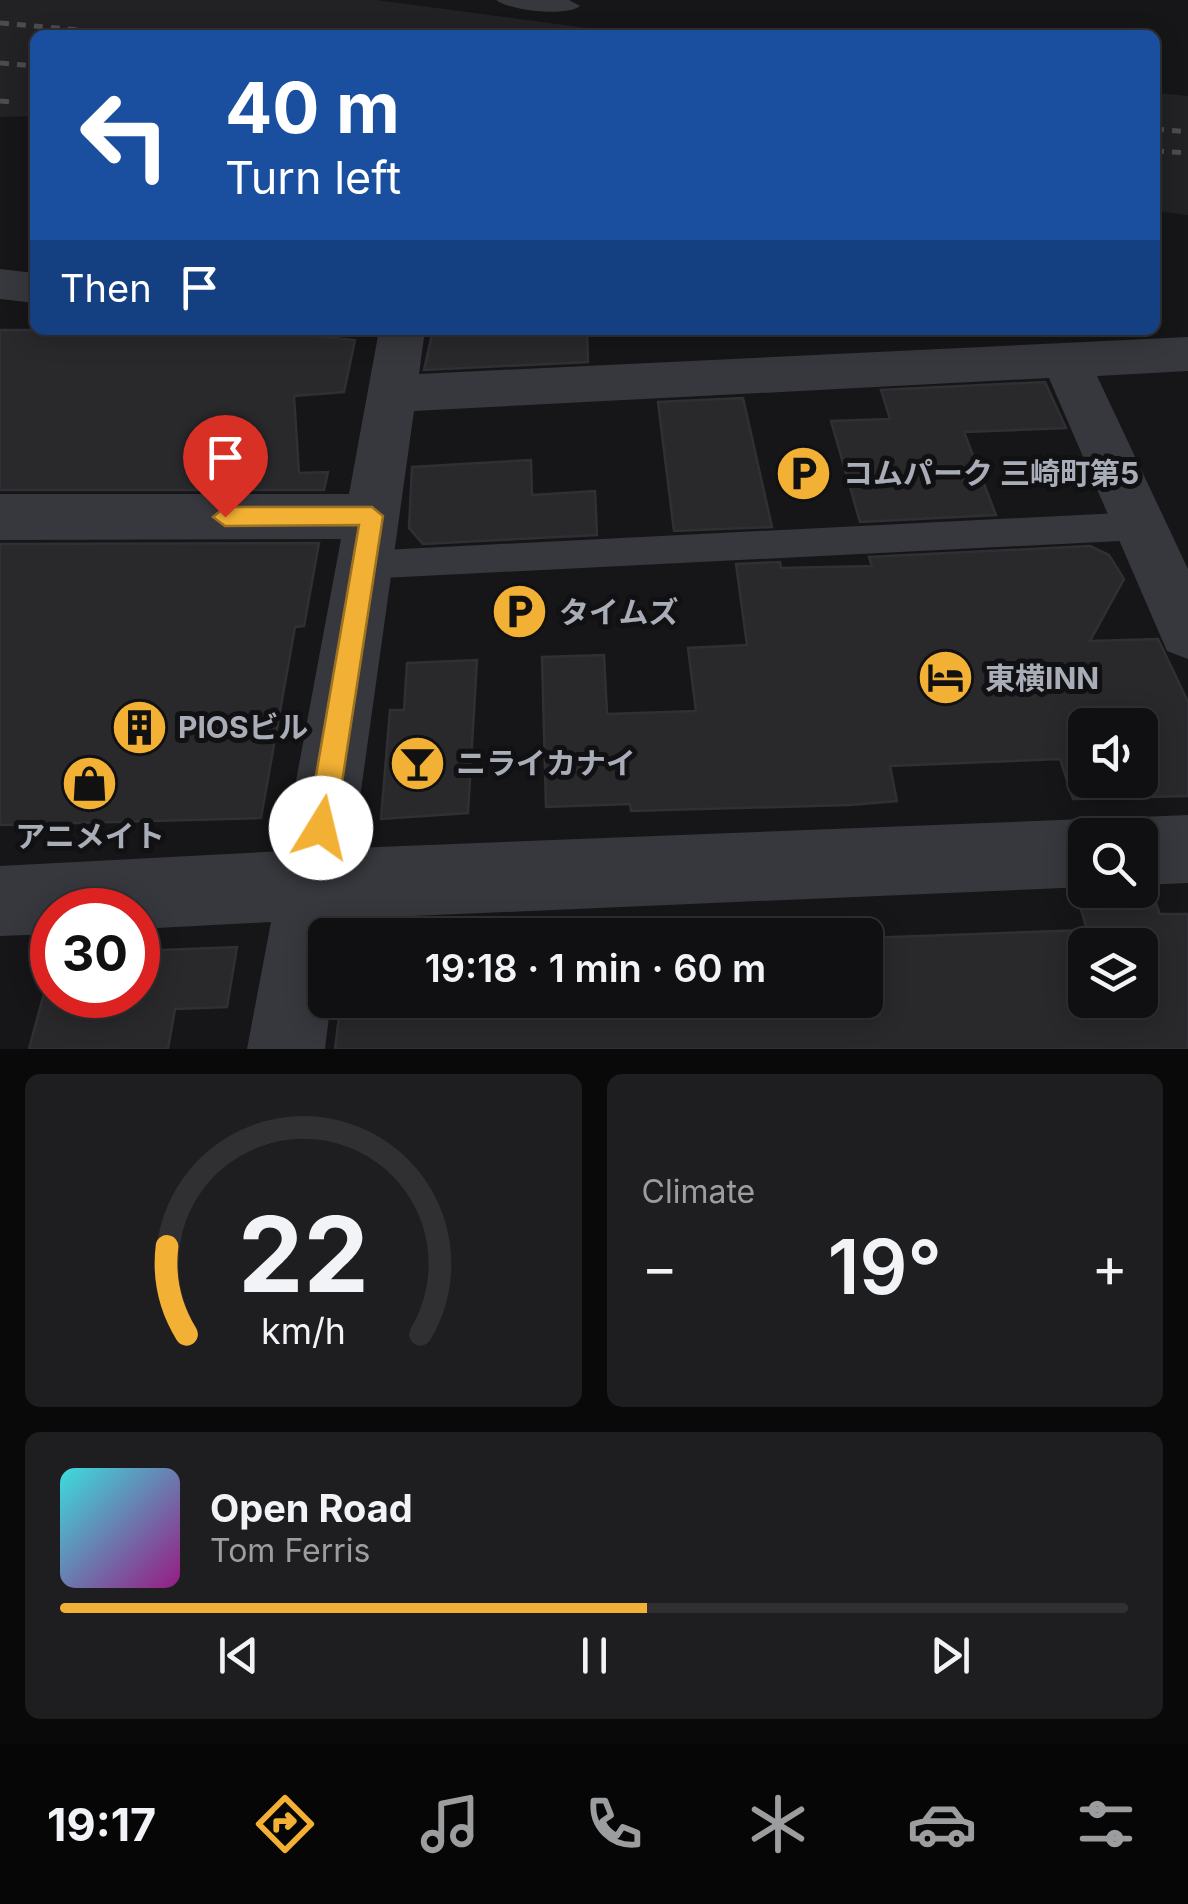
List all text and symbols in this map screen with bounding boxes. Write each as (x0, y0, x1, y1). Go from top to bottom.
text: 40 m (225, 65, 400, 150)
icon: left (60, 70, 190, 200)
text: Turn left (225, 150, 401, 205)
icon: arrive (172, 260, 227, 315)
text: Then (60, 265, 152, 311)
pin (183, 415, 268, 518)
icon: arrive (198, 430, 253, 485)
parking icon: コムパーク 三崎町第5 (774, 443, 834, 503)
place label: コムパーク 三崎町第5 (843, 455, 1139, 491)
parking icon: タイムズ (490, 582, 550, 642)
place label: タイムズ (559, 594, 678, 630)
hotel icon: 東横INN (916, 648, 976, 708)
place label: 東横INN (985, 660, 1099, 696)
building icon: PIOSビル (109, 697, 169, 757)
map controls (1068, 708, 1158, 1018)
button: sound (1068, 708, 1158, 798)
place label: PIOSビル (178, 709, 309, 745)
bar icon: ニライカナイ (387, 733, 447, 793)
place label: ニライカナイ (456, 745, 636, 781)
shop icon: アニメイト (60, 753, 120, 813)
position arrow (269, 776, 373, 880)
place label: アニメイト (15, 818, 165, 854)
button: search (1068, 818, 1158, 908)
speed limit sign: 30 (30, 888, 160, 1018)
button: layers (1068, 928, 1158, 1018)
text: 19:18 · 1 min · 60 m (425, 945, 766, 991)
text: Climate (642, 1172, 755, 1211)
text: 22 (238, 1191, 369, 1317)
text: 19° (828, 1221, 942, 1312)
text: − (642, 1234, 678, 1300)
text: + (1092, 1234, 1128, 1300)
text: km/h (261, 1309, 346, 1353)
text: Open Road (210, 1485, 413, 1531)
text: Tom Ferris (210, 1531, 370, 1570)
icon: previous (211, 1628, 266, 1683)
icon: pause (567, 1628, 622, 1683)
icon: next (923, 1628, 978, 1683)
icon: directions (250, 1789, 320, 1859)
icon: music (415, 1789, 485, 1859)
icon: phone (579, 1789, 649, 1859)
icon: climate (743, 1789, 813, 1859)
icon: car (907, 1789, 977, 1859)
icon: filters (1071, 1789, 1141, 1859)
text: 19:17 (47, 1797, 156, 1852)

